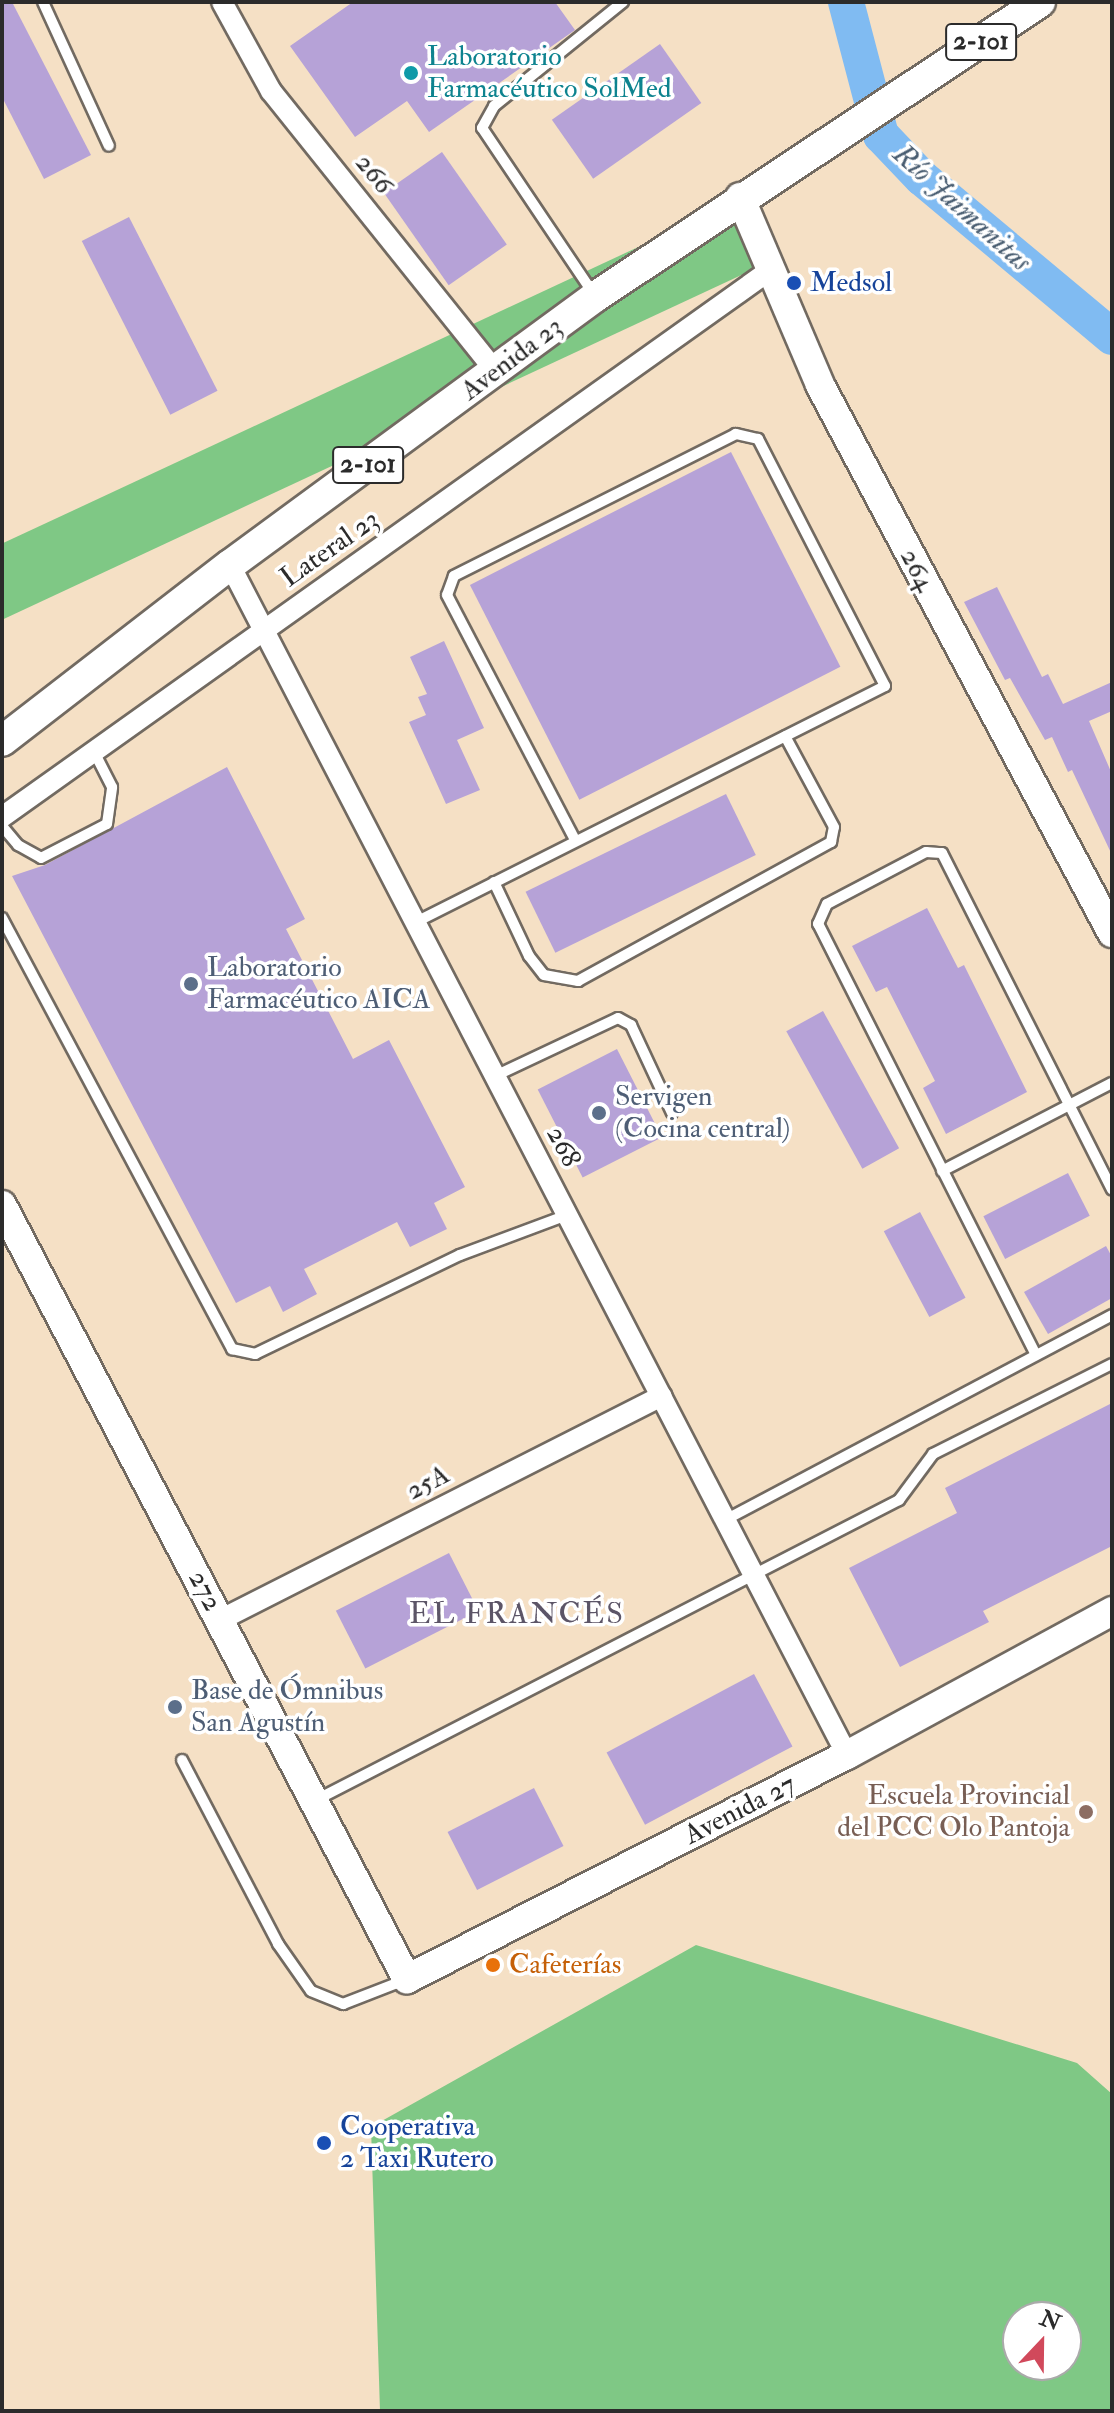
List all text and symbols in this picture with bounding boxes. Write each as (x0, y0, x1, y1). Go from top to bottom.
road number: 2-101 (945, 20, 1017, 64)
place label: Laboratorio Farmacéutico SolMed (427, 40, 672, 106)
marker: Laboratorio Farmacéutico SolMed (402, 64, 420, 82)
water label: Río Jaimanitas (885, 137, 1039, 279)
street label: 266 (348, 147, 400, 201)
place label: Medsol (810, 266, 892, 300)
marker: Medsol (785, 274, 803, 292)
street label: Avenida 23 (455, 310, 569, 408)
road number: 2-101 (332, 443, 404, 487)
street label: Lateral 23 (274, 503, 386, 595)
street label: 264 (892, 543, 942, 597)
place label: Laboratorio Farmacéutico AICA (207, 951, 431, 1017)
marker: Laboratorio Farmacéutico AICA (182, 975, 200, 993)
place label: Servigen (Cocina central) (615, 1080, 790, 1146)
marker: Servigen (Cocina central) (590, 1104, 608, 1122)
street label: 268 (539, 1121, 587, 1173)
street label: 25A (401, 1458, 455, 1508)
street label: 272 (181, 1565, 229, 1617)
district label: EL FRANCÉS (409, 1596, 625, 1632)
place label: Base de Ómnibus San Agustín (191, 1674, 383, 1740)
marker: Base de Ómnibus San Agustín (166, 1698, 184, 1716)
street label: Avenida 27 (679, 1768, 801, 1852)
place label: Escuela Provincial del PCC Olo Pantoja (837, 1779, 1070, 1845)
marker: Escuela Provincial del PCC Olo Pantoja (1077, 1803, 1095, 1821)
place label: Cafeterías (509, 1948, 621, 1982)
marker: Cafeterías (484, 1956, 502, 1974)
place label: Cooperativa 2 Taxi Rutero (340, 2110, 494, 2176)
marker: Cooperativa 2 Taxi Rutero (315, 2134, 333, 2152)
north arrow (1002, 2301, 1082, 2381)
text: N (1036, 2304, 1065, 2337)

